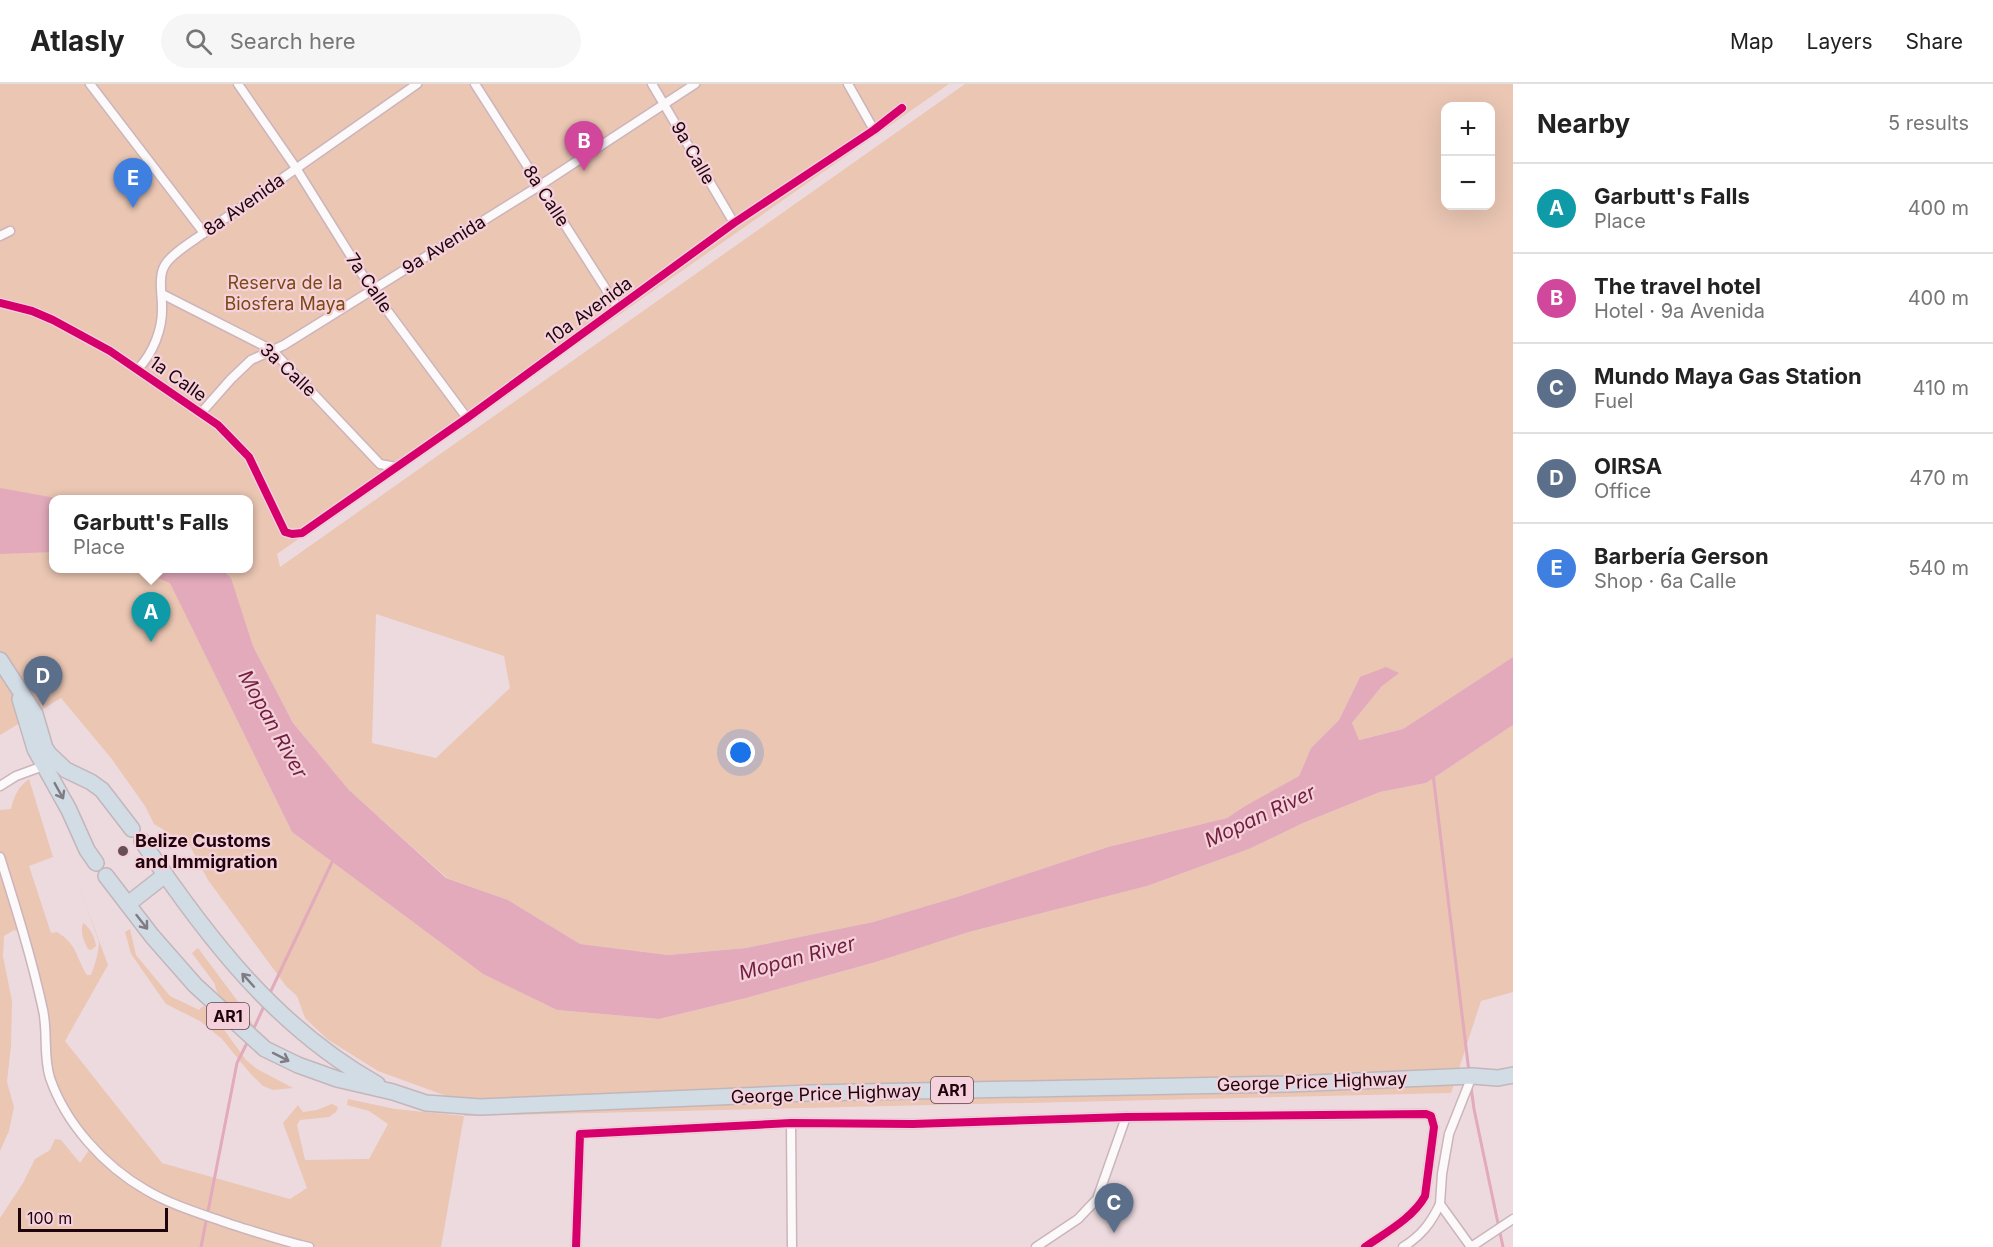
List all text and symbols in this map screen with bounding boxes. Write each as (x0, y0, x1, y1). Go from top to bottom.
search box (161, 14, 581, 68)
text: Atlasly (30, 24, 125, 58)
icon: search (182, 25, 215, 58)
text: Search here (230, 28, 356, 54)
text: Map (1730, 29, 1774, 54)
text: Layers (1807, 29, 1873, 54)
text: Share (1906, 29, 1963, 54)
map controls (1441, 102, 1495, 210)
button: + (1441, 102, 1495, 156)
text: Nearby (1537, 108, 1630, 139)
text: 5 results (1888, 111, 1969, 135)
street label: 9a Calle (667, 118, 720, 188)
pin: B (564, 122, 604, 171)
button: − (1441, 156, 1495, 210)
pin: E (114, 158, 152, 208)
street label: 8a Calle (519, 161, 574, 230)
street label: 8a Avenida (199, 169, 288, 240)
text: Garbutt's Falls (1594, 183, 1750, 209)
text: A (1549, 196, 1564, 220)
text: 400 m (1908, 196, 1969, 220)
text: Place (1594, 209, 1646, 233)
street label: 9a Avenida (398, 211, 489, 278)
street label: 7a Calle (342, 249, 397, 316)
park label: Reserva de la Biosfera Maya (224, 272, 346, 314)
street label: 10a Avenida (542, 272, 636, 349)
text: The travel hotel (1594, 273, 1761, 299)
text: B (1550, 286, 1563, 310)
text: 400 m (1908, 286, 1969, 310)
text: Hotel · 9a Avenida (1594, 299, 1765, 323)
street label: 3a Calle (256, 339, 321, 401)
street label: 1a Calle (146, 351, 211, 406)
text: Mundo Maya Gas Station (1594, 363, 1862, 389)
text: C (1549, 376, 1564, 400)
text: 410 m (1913, 376, 1969, 400)
text: Fuel (1594, 389, 1633, 413)
text: OIRSA (1594, 453, 1662, 479)
text: D (1549, 466, 1564, 490)
text: 470 m (1909, 466, 1969, 490)
text: Office (1594, 479, 1651, 503)
popup (49, 495, 253, 573)
text: Garbutt's Falls (73, 509, 229, 535)
text: Place (73, 535, 125, 559)
text: Barbería Gerson (1594, 543, 1769, 569)
text: E (1550, 556, 1563, 580)
text: 540 m (1908, 556, 1969, 580)
text: Shop · 6a Calle (1594, 569, 1736, 593)
pin: A (132, 592, 170, 642)
pin: D (24, 656, 63, 706)
water label: Mopan River (233, 666, 313, 783)
your location (726, 738, 755, 767)
water label: Mopan River (1201, 780, 1320, 852)
one-way arrow (54, 782, 65, 800)
place label: Belize Customs and Immigration (135, 830, 278, 872)
marker: Belize Customs and Immigration (116, 844, 130, 858)
one-way arrow (135, 914, 148, 930)
water label: Mopan River (736, 931, 858, 985)
one-way arrow (241, 973, 255, 988)
road number: AR1 (207, 1003, 249, 1029)
one-way arrow (272, 1051, 290, 1063)
street label: George Price Highway (1216, 1068, 1408, 1095)
road number: AR1 (931, 1077, 973, 1103)
street label: George Price Highway (730, 1080, 922, 1107)
pin: C (1094, 1184, 1134, 1233)
scale bar (18, 1205, 168, 1232)
text: 100 m (27, 1208, 72, 1228)

